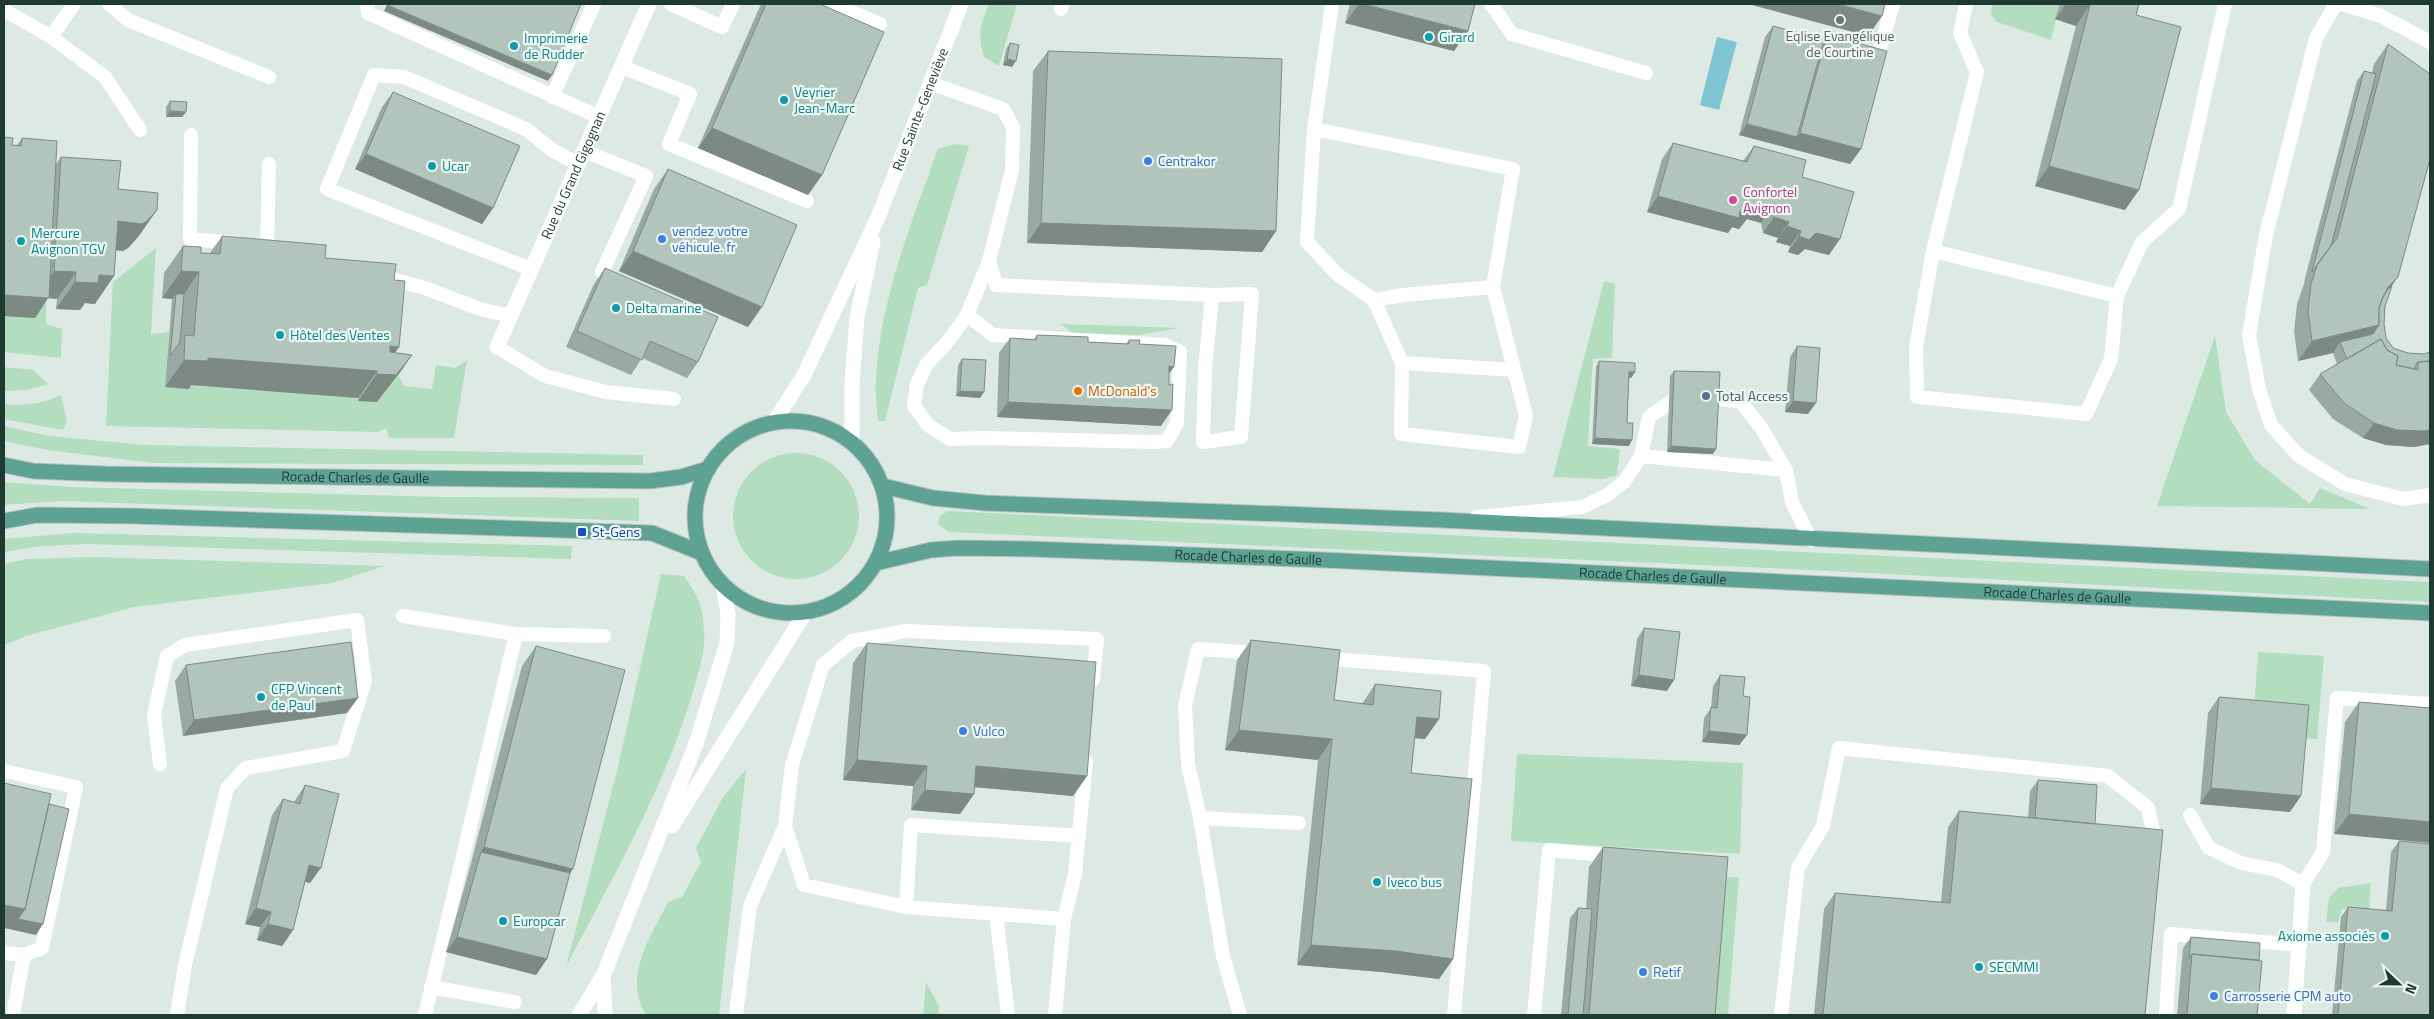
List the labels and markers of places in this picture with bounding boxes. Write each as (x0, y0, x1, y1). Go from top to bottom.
marker: Eqlise Evangélique de Courtine (1834, 14, 1846, 26)
place label: Eqlise Evangélique de Courtine (1785, 25, 1895, 62)
place label: Girard (1439, 26, 1475, 47)
place label: Imprimerie de Rudder (524, 27, 588, 64)
marker: Girard (1423, 31, 1435, 43)
marker: Imprimerie de Rudder (508, 40, 520, 52)
place label: Veyrier Jean-Marc (794, 81, 855, 118)
marker: Veyrier Jean-Marc (778, 94, 790, 106)
place label: Centrakor (1158, 150, 1216, 171)
place label: Ucar (442, 155, 469, 176)
marker: Centrakor (1142, 155, 1154, 167)
marker: Ucar (426, 160, 438, 172)
place label: Confortel Avignon (1743, 181, 1797, 218)
marker: Confortel Avignon (1727, 194, 1739, 206)
place label: vendez votre véhicule. fr (672, 220, 748, 257)
place label: Mercure Avignon TGV (31, 222, 105, 259)
marker: vendez votre véhicule. fr (656, 233, 668, 245)
marker: Mercure Avignon TGV (15, 235, 27, 247)
place label: Delta marine (626, 297, 702, 318)
marker: Delta marine (610, 302, 622, 314)
place label: Hôtel des Ventes (290, 324, 390, 345)
marker: Hôtel des Ventes (274, 329, 286, 341)
place label: McDonald's (1088, 380, 1157, 401)
marker: McDonald's (1072, 385, 1084, 397)
place label: Total Access (1716, 385, 1788, 406)
marker: Total Access (1700, 390, 1712, 402)
place label: St-Gens (592, 521, 640, 542)
marker: St-Gens (576, 526, 588, 538)
place label: CFP Vincent de Paul (271, 678, 342, 715)
marker: CFP Vincent de Paul (255, 691, 267, 703)
place label: Vulco (973, 720, 1005, 741)
marker: Vulco (957, 725, 969, 737)
place label: Iveco bus (1387, 871, 1442, 892)
marker: Iveco bus (1371, 876, 1383, 888)
place label: Europcar (513, 910, 566, 931)
marker: Europcar (497, 915, 509, 927)
place label: Axiome associés (2278, 925, 2375, 946)
marker: Axiome associés (2379, 930, 2391, 942)
place label: SECMMI (1989, 956, 2039, 977)
place label: Retif (1653, 961, 1682, 982)
marker: SECMMI (1973, 961, 1985, 973)
marker: Retif (1637, 966, 1649, 978)
place label: Carrosserie CPM auto (2224, 985, 2351, 1006)
marker: Carrosserie CPM auto (2208, 990, 2220, 1002)

